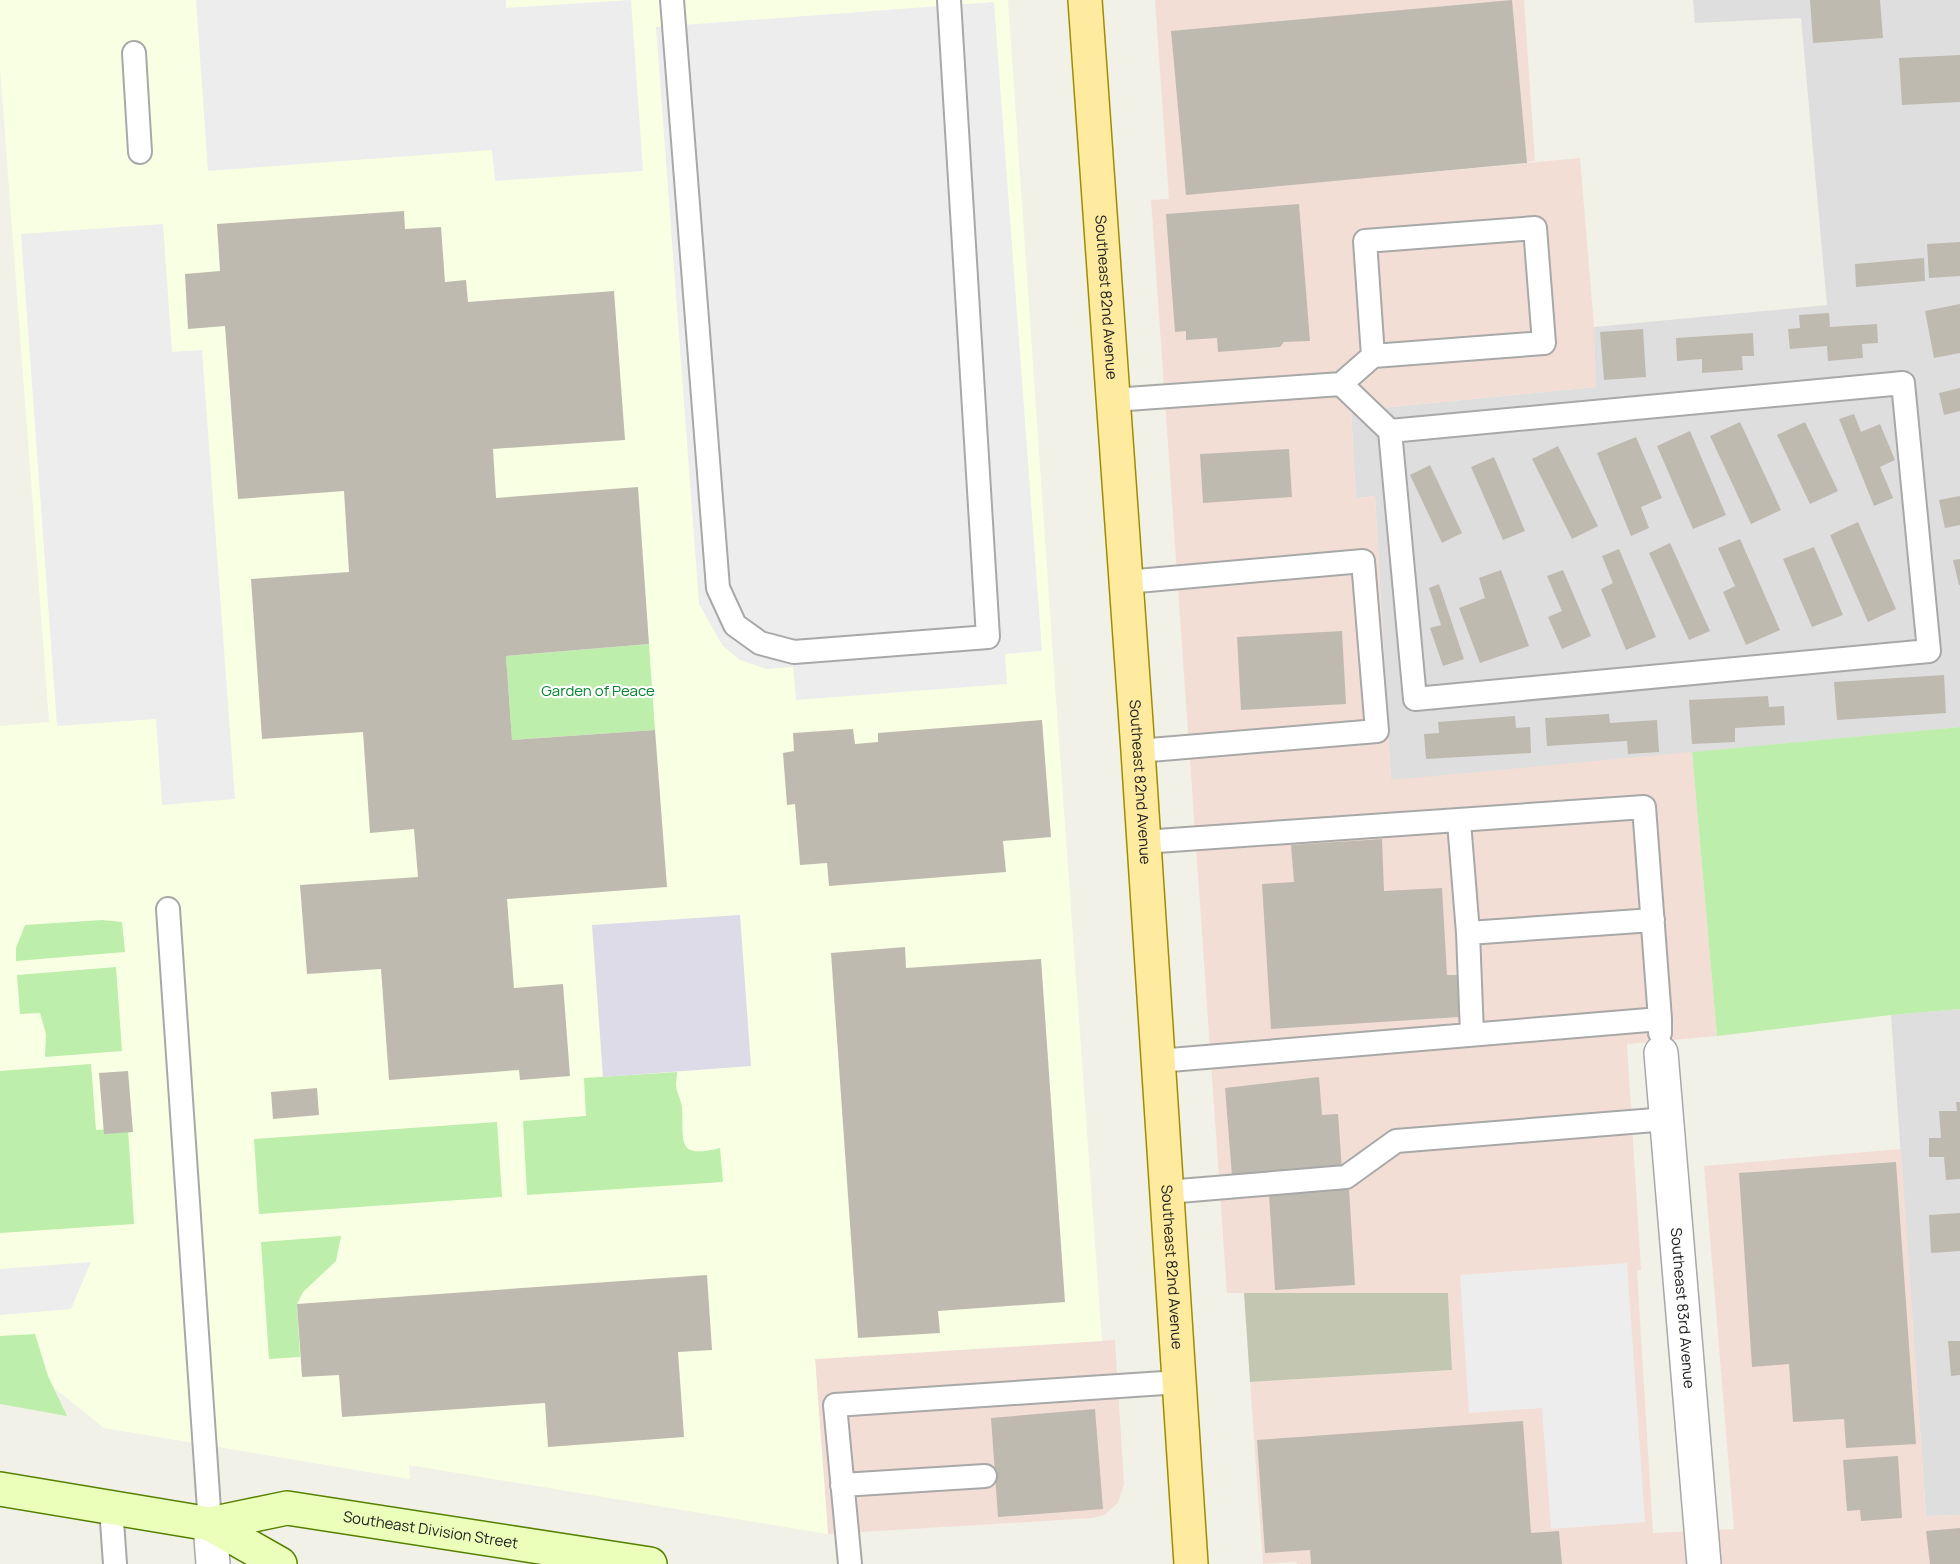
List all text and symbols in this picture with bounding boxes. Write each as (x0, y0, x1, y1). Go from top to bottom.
street label: Southeast 82nd Avenue (1090, 214, 1123, 381)
park label: Garden of Peace (541, 680, 655, 701)
street label: Southeast 82nd Avenue (1124, 699, 1156, 865)
street label: Southeast 82nd Avenue (1156, 1184, 1188, 1350)
street label: Southeast 83rd Avenue (1666, 1227, 1700, 1390)
street label: Southeast Division Street (342, 1506, 520, 1554)

